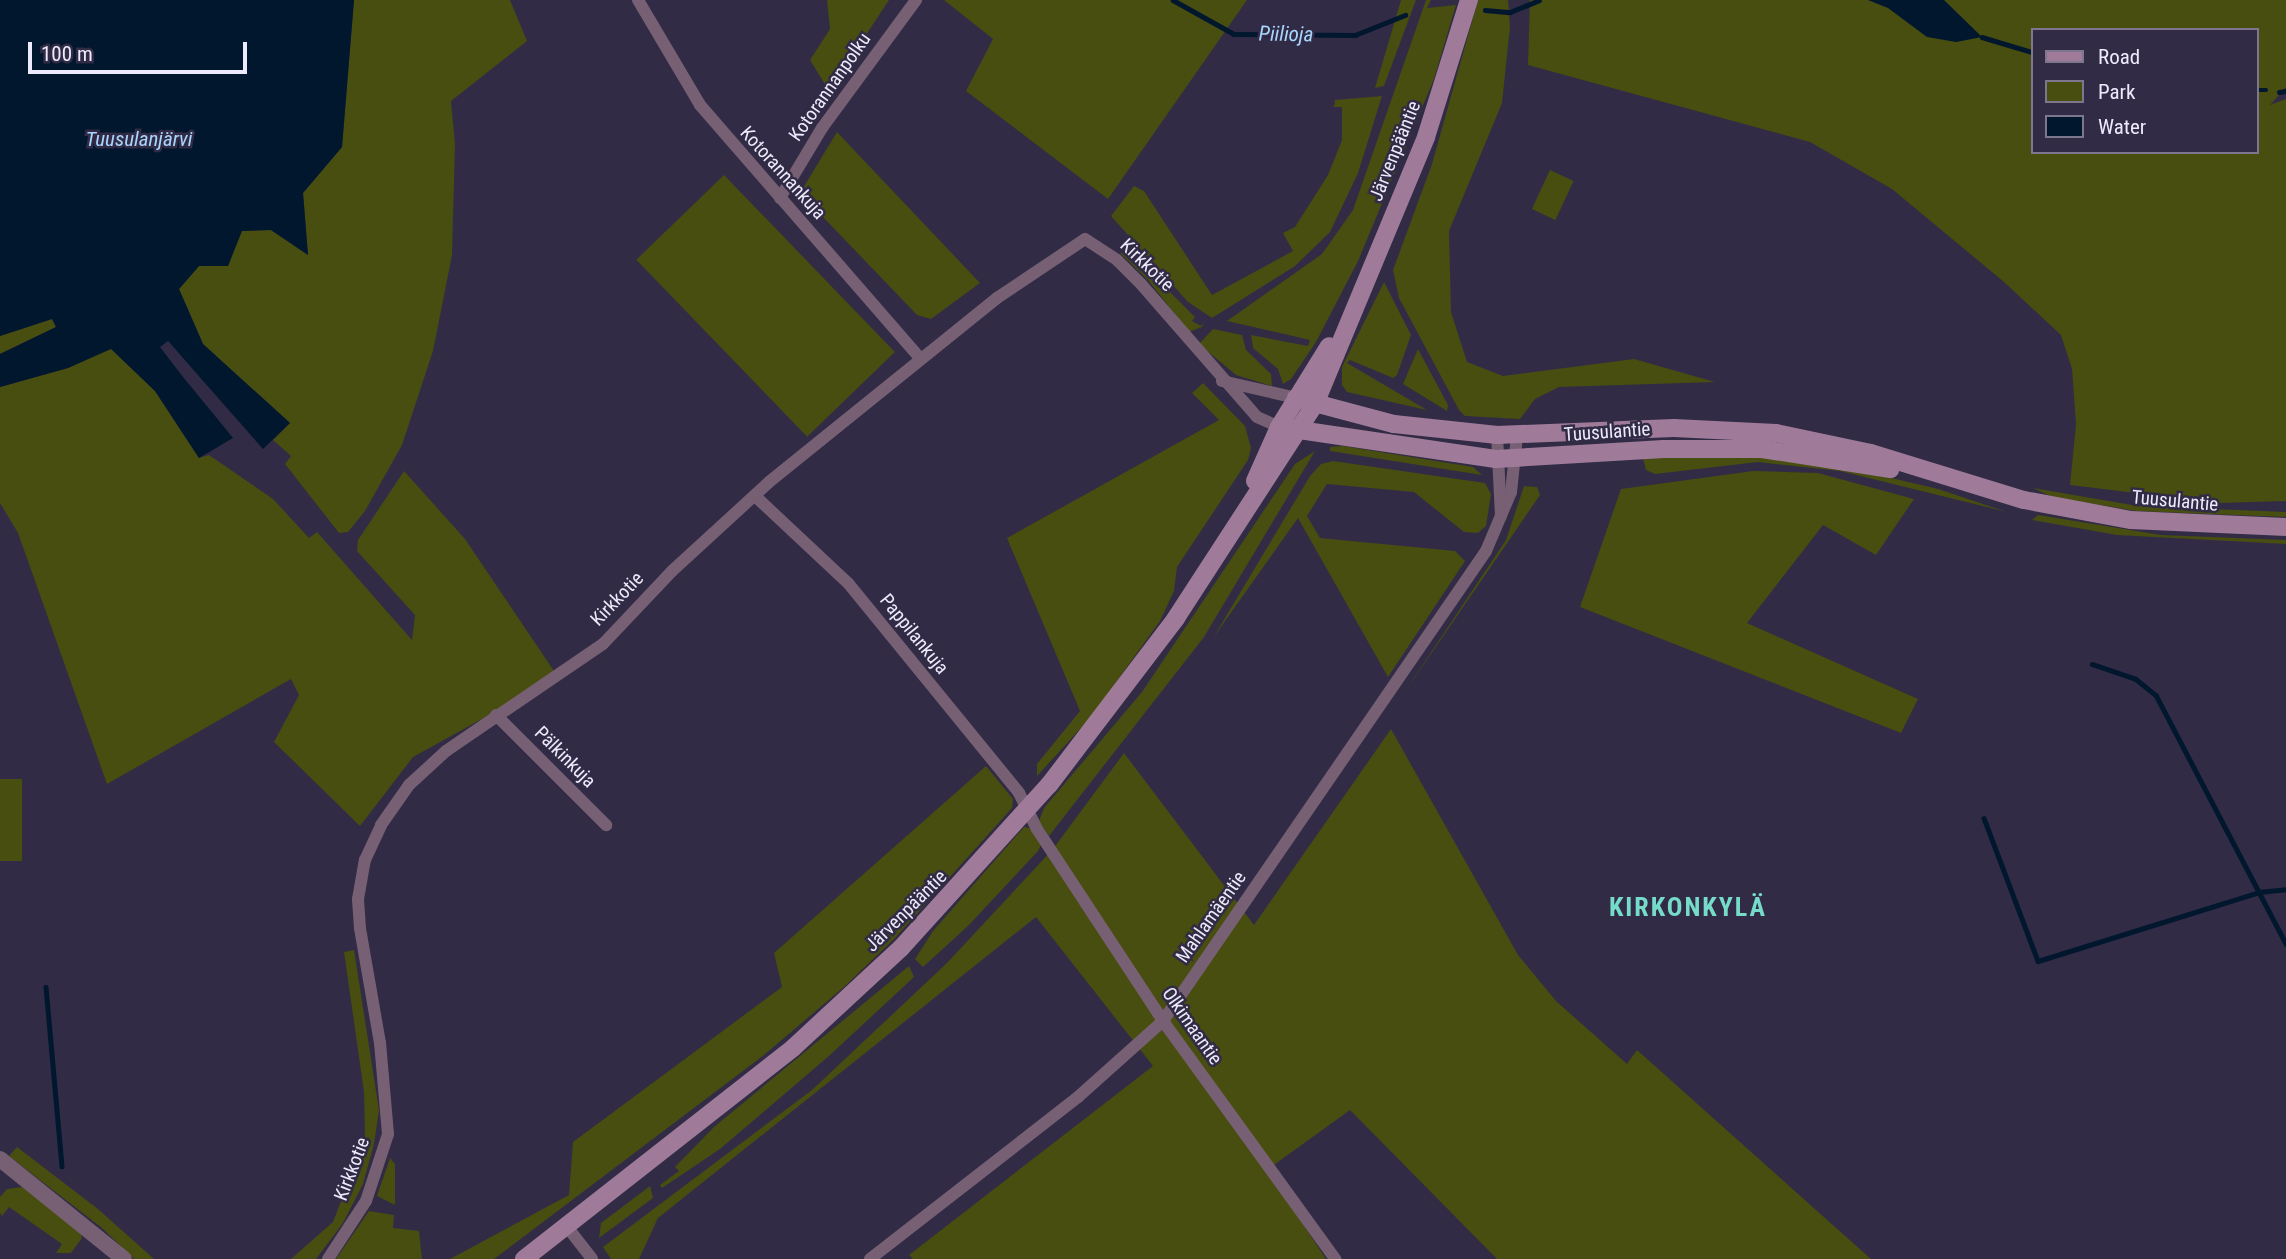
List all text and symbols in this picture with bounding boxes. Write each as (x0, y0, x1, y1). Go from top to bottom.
water label: Piilioja (1259, 21, 1313, 47)
scale bar (32, 28, 250, 72)
street label: Kotorannanpolku (784, 28, 876, 146)
legend (2030, 28, 2258, 154)
text: 100 m (41, 42, 93, 66)
text: Road (2098, 45, 2140, 69)
text: Park (2098, 80, 2135, 104)
street label: Järvenpääntie (1365, 98, 1425, 204)
text: Water (2098, 115, 2146, 139)
street label: Kotorannankuja (735, 122, 831, 224)
water label: Tuusulanjärvi (86, 126, 192, 152)
street label: Kirkkotie (1115, 234, 1179, 296)
street label: Tuusulantie (1563, 418, 1651, 446)
street label: Tuusulantie (2131, 486, 2219, 516)
street label: Kirkkotie (586, 567, 648, 631)
street label: Pappilankuja (875, 589, 953, 679)
street label: Pälkinkuja (530, 722, 600, 792)
street label: Järvenpääntie (860, 865, 952, 957)
street label: Mahlamäentie (1171, 867, 1251, 967)
district label: KIRKONKYLÄ (1610, 892, 1766, 924)
street label: Olkimaantie (1157, 983, 1227, 1069)
street label: Kirkkotie (330, 1134, 374, 1204)

